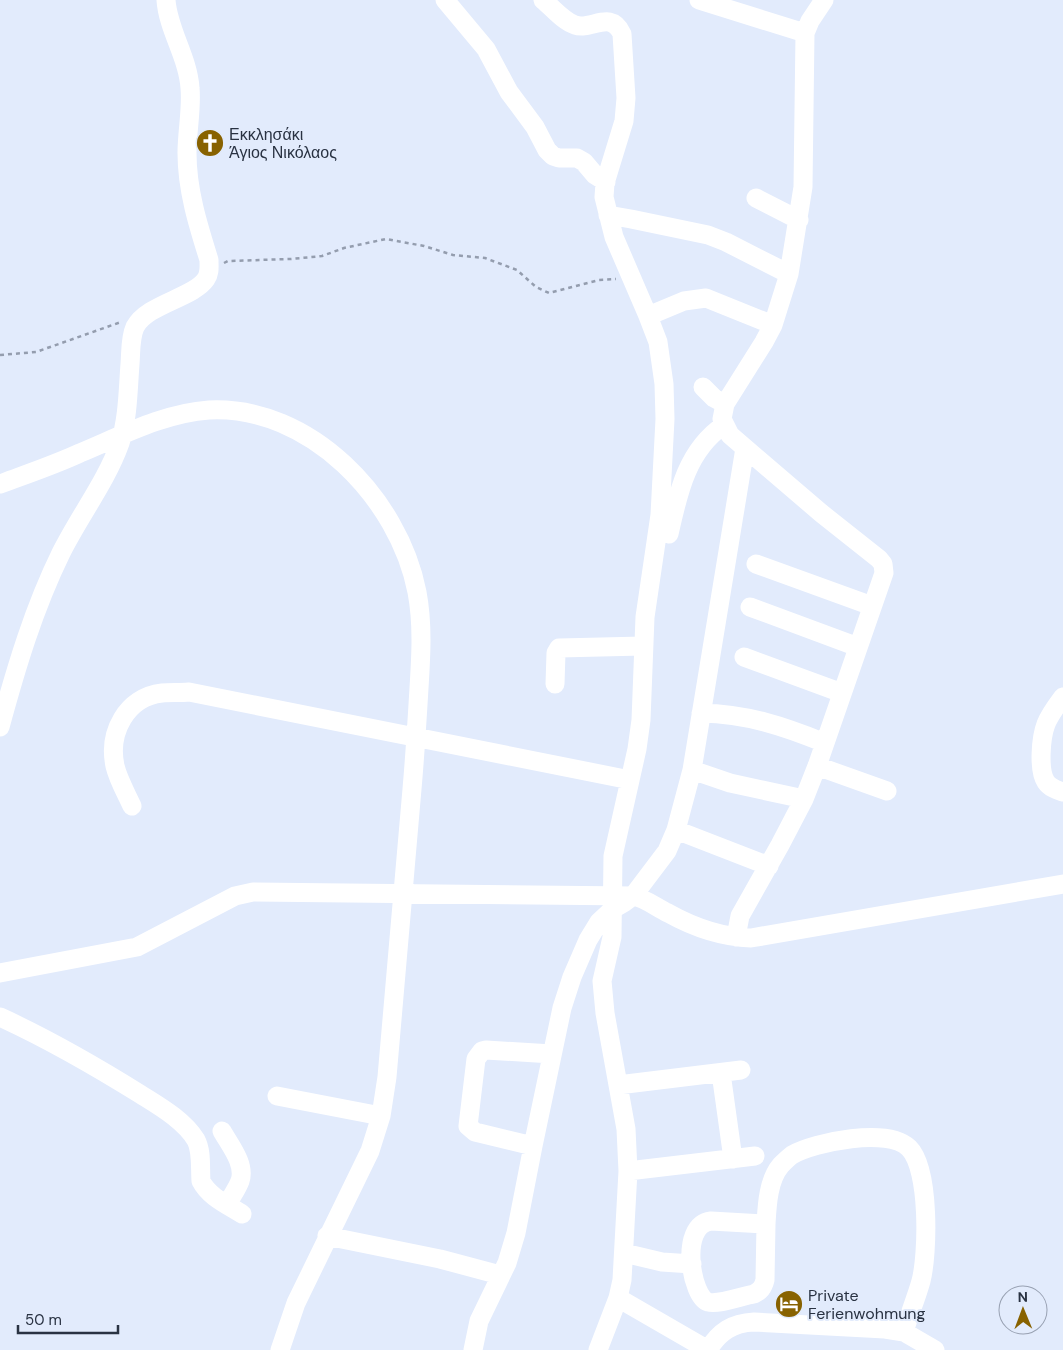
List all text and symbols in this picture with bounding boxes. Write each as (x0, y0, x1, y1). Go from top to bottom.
place label: Εκκλησάκι Άγιος Νικόλαος (229, 124, 337, 163)
church icon: Εκκλησάκι Άγιος Νικόλαος (195, 128, 225, 158)
place label: Private Ferienwohmung (808, 1285, 926, 1324)
north arrow (998, 1285, 1048, 1335)
text: N (1018, 1288, 1028, 1306)
hotel icon: Private Ferienwohmung (774, 1289, 804, 1319)
scale bar (18, 1302, 118, 1334)
text: 50 m (25, 1310, 62, 1330)

